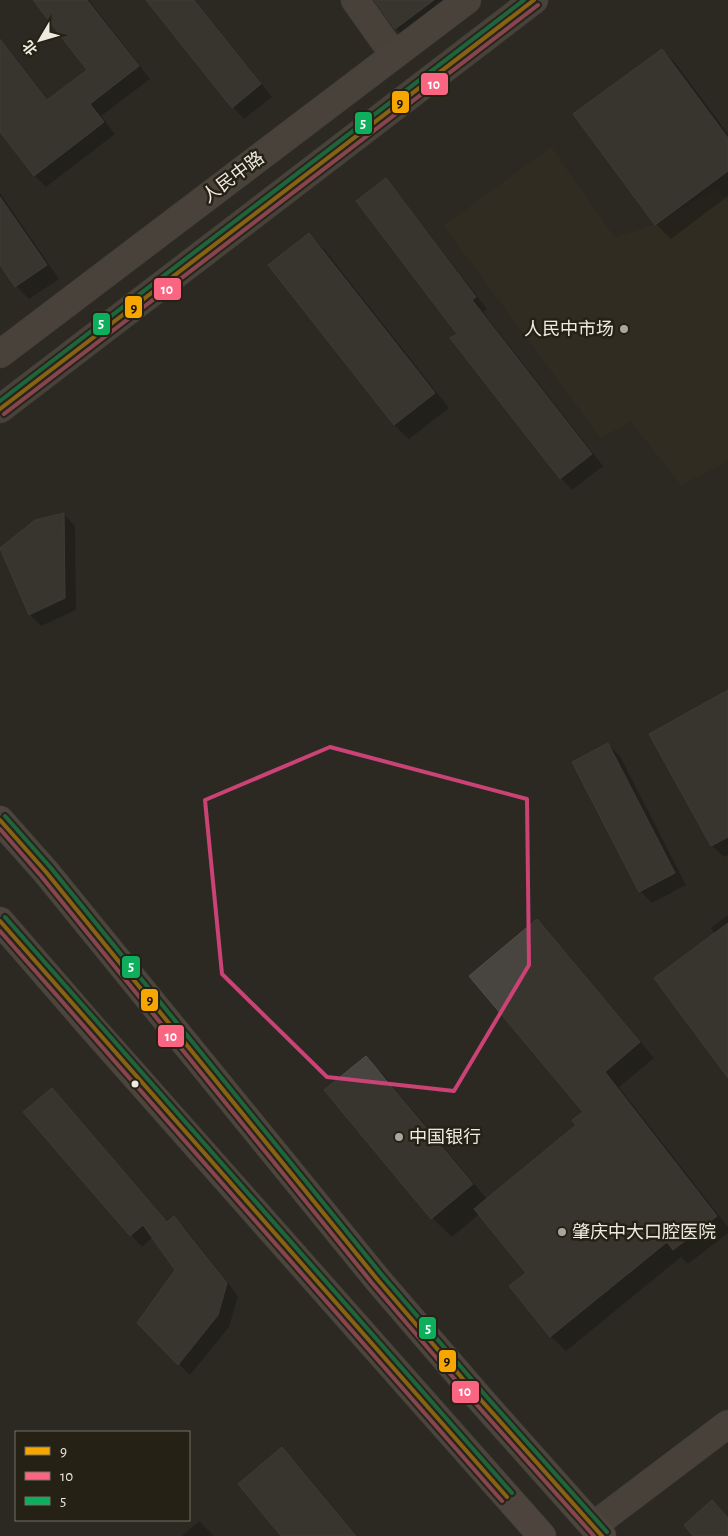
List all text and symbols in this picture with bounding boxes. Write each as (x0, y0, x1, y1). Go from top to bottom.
north arrow (15, 15, 65, 65)
text: 北 (20, 38, 40, 58)
line badge: 10 (420, 72, 449, 96)
text: 10 (428, 78, 440, 92)
line badge: 9 (391, 90, 410, 114)
text: 9 (397, 96, 404, 110)
line badge: 5 (354, 111, 373, 135)
text: 5 (360, 117, 366, 131)
street label: 人民中路 (198, 147, 268, 207)
line badge: 10 (153, 277, 182, 301)
text: 10 (161, 283, 173, 297)
line badge: 9 (124, 295, 143, 319)
text: 9 (131, 301, 138, 315)
line badge: 5 (92, 312, 111, 336)
text: 5 (98, 317, 104, 331)
place label: 人民中市场 (524, 319, 614, 339)
marker: 人民中市场 (618, 323, 630, 335)
line badge: 5 (121, 955, 141, 979)
text: 5 (128, 960, 134, 974)
line badge: 9 (140, 988, 159, 1012)
text: 9 (147, 993, 154, 1007)
line badge: 10 (157, 1024, 185, 1048)
text: 10 (165, 1030, 177, 1044)
unlabelled marker (130, 1079, 140, 1089)
place label: 中国银行 (409, 1127, 481, 1147)
marker: 中国银行 (393, 1131, 405, 1143)
place label: 肇庆中大口腔医院 (572, 1222, 716, 1242)
marker: 肇庆中大口腔医院 (556, 1226, 568, 1238)
line badge: 5 (418, 1316, 437, 1340)
text: 5 (425, 1322, 431, 1336)
line badge: 9 (438, 1349, 457, 1373)
text: 9 (444, 1354, 451, 1368)
line badge: 10 (451, 1380, 480, 1404)
text: 10 (459, 1385, 471, 1399)
legend (15, 1431, 190, 1521)
text: 9 (60, 1444, 67, 1459)
text: 10 (60, 1469, 73, 1484)
text: 5 (60, 1494, 66, 1509)

